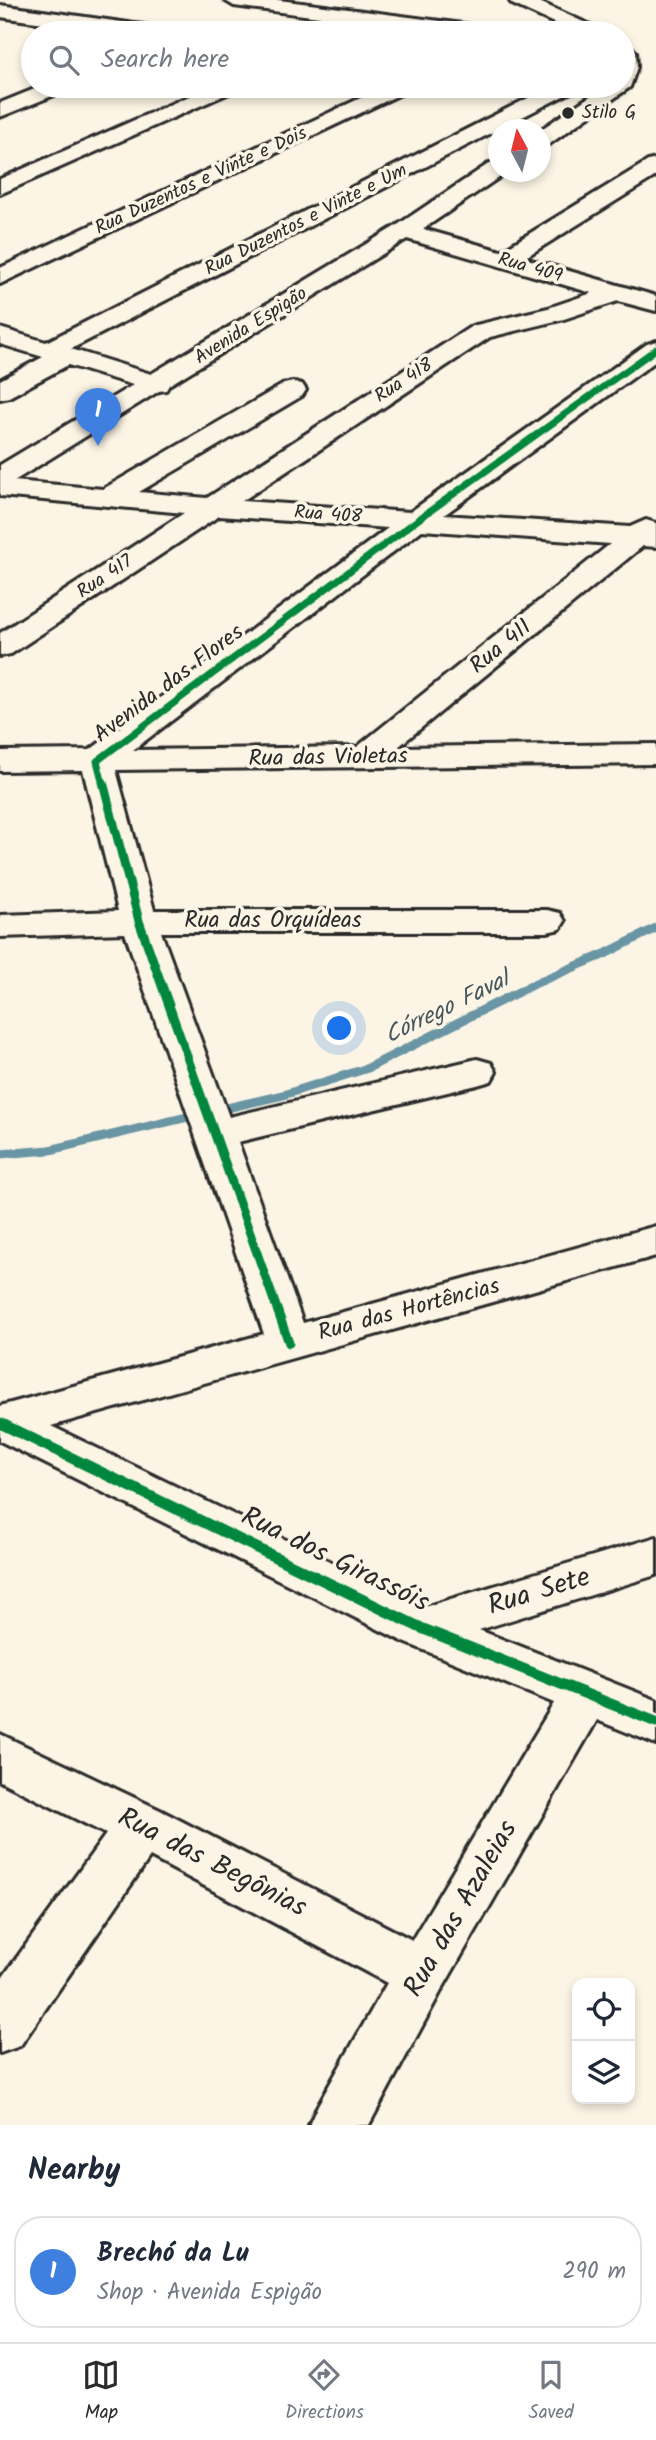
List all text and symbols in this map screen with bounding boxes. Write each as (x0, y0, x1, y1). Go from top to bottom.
search box (21, 21, 635, 98)
text: Search here (101, 39, 229, 81)
icon: search (45, 41, 83, 79)
place label: Stilo G (582, 98, 636, 128)
marker: Stilo G (560, 105, 576, 121)
street label: Rua Duzentos e Vinte e Dois (90, 119, 312, 243)
north arrow (488, 119, 551, 182)
street label: Rua Duzentos e Vinte e Um (199, 156, 413, 284)
street label: Rua 409 (494, 244, 566, 292)
street label: Avenida Espigão (189, 279, 313, 373)
street label: Rua 418 (369, 351, 440, 411)
pin: 1 (75, 388, 121, 446)
street label: Rua 408 (293, 498, 364, 532)
street label: Rua 417 (71, 547, 140, 607)
street label: Rua 411 (462, 610, 540, 684)
street label: Avenida das Flores (86, 615, 252, 753)
street label: Rua das Violetas (248, 739, 408, 777)
street label: Rua das Orquídeas (184, 903, 362, 939)
water label: Córrego Faval (378, 959, 520, 1055)
your location (322, 1011, 356, 1045)
street label: Rua das Hortências (314, 1268, 504, 1352)
street label: Rua dos Girassóis (233, 1495, 437, 1625)
street label: Rua Sete (482, 1555, 596, 1629)
street label: Rua das Begônias (109, 1796, 315, 1930)
street label: Rua das Azaleias (392, 1812, 530, 2006)
map controls (572, 1978, 635, 2104)
button: locate (572, 1978, 635, 2041)
button: layers (572, 2041, 635, 2104)
text: Nearby (28, 2147, 120, 2195)
text: Brechó da Lu (97, 2233, 249, 2275)
text: 1 (50, 2254, 56, 2290)
text: 290 m (562, 2254, 626, 2290)
text: Shop · Avenida Espigão (97, 2275, 322, 2311)
tab: Map (82, 2356, 120, 2428)
tab: Directions (285, 2356, 364, 2428)
tab: Saved (529, 2356, 574, 2428)

